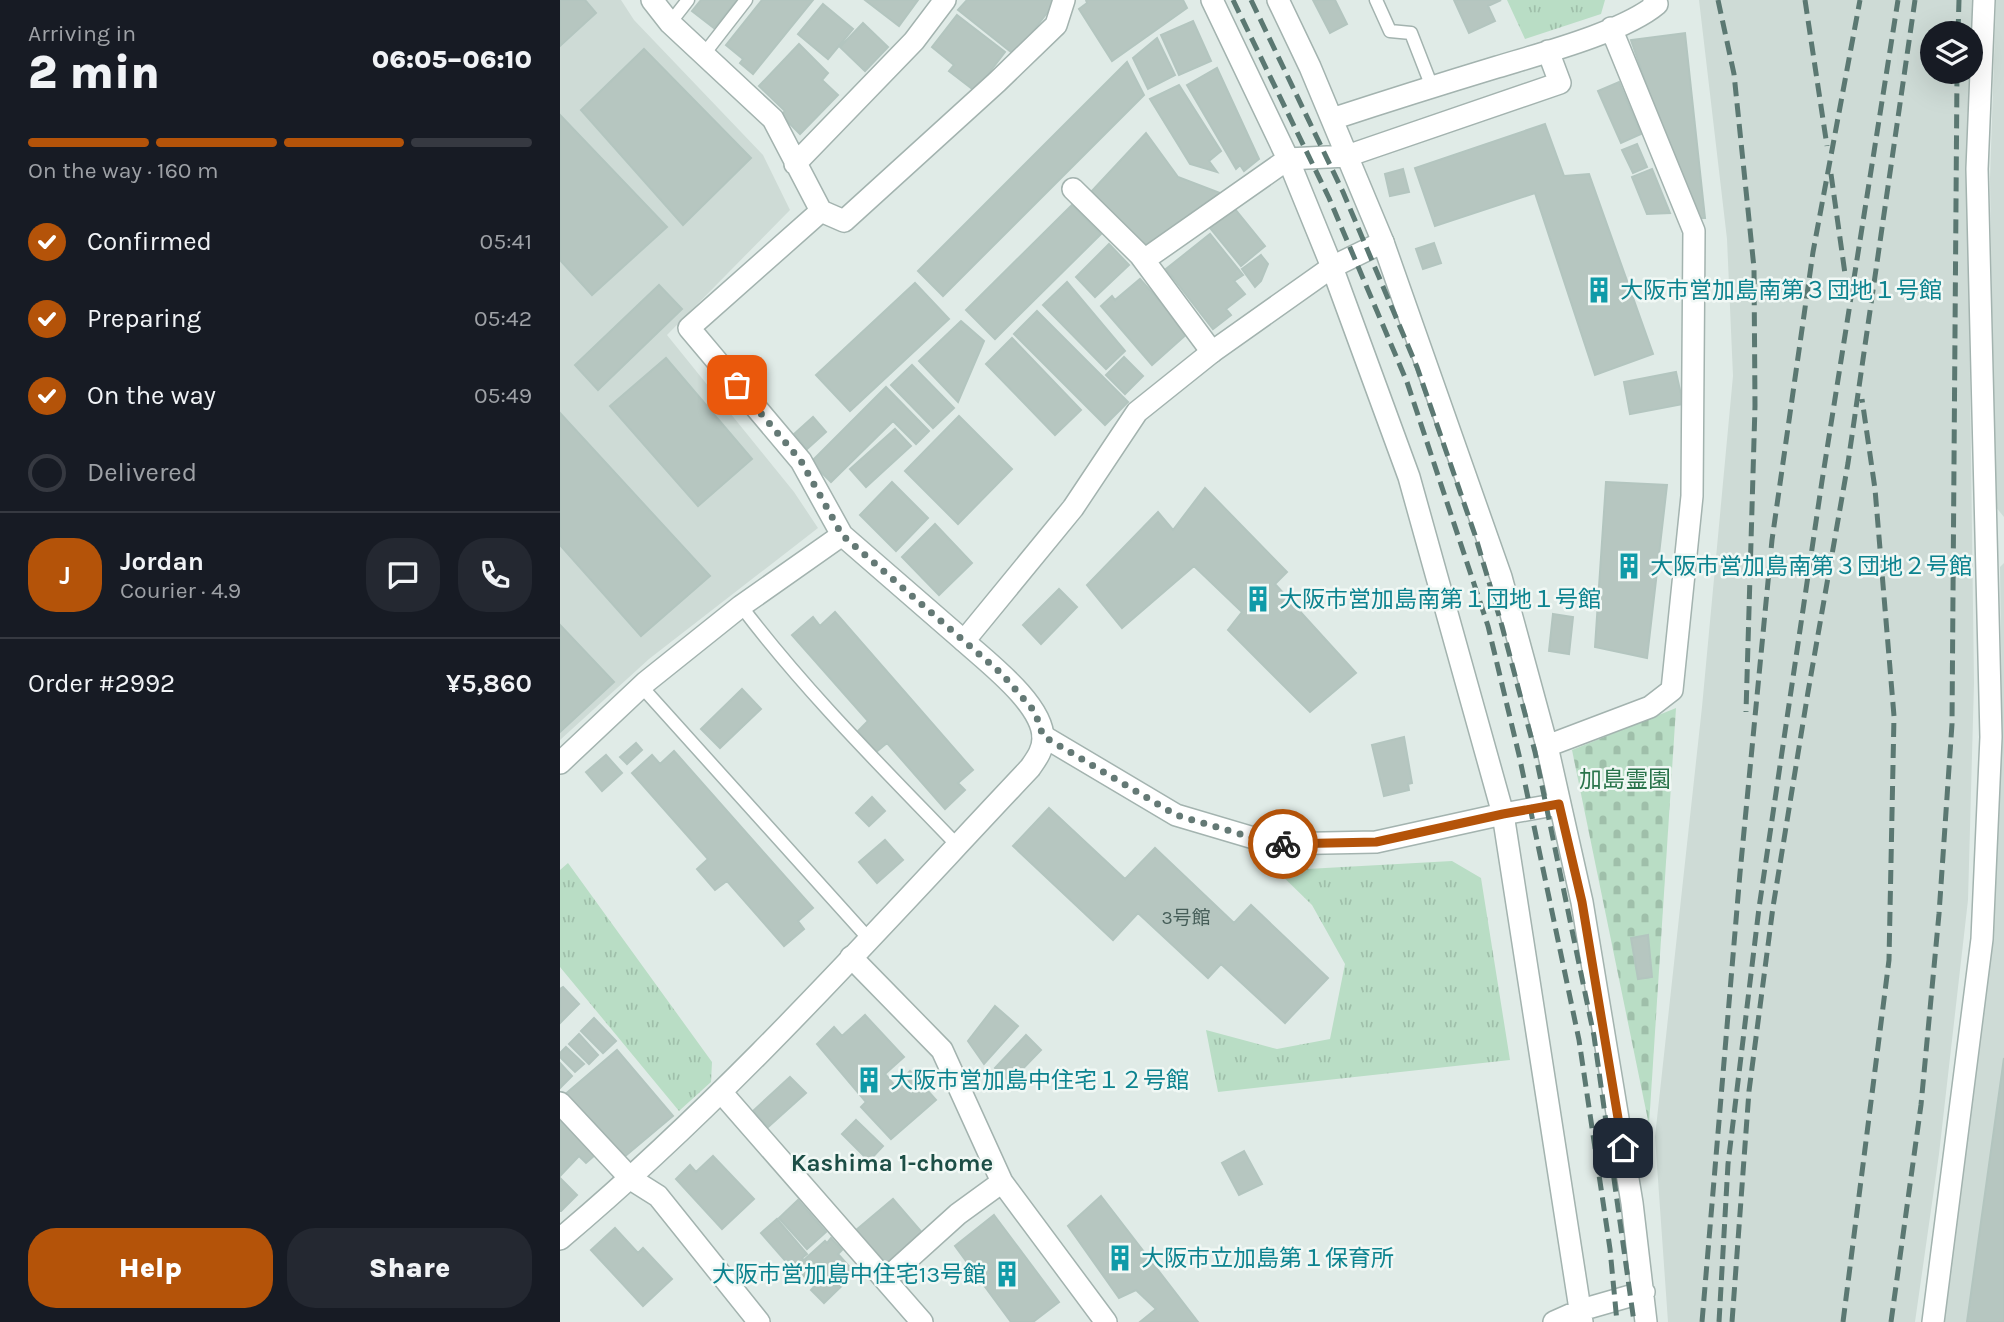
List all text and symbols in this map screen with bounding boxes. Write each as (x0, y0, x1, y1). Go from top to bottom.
text: Arriving in (28, 20, 136, 47)
map controls (1920, 21, 1983, 84)
button: layers (1920, 21, 1983, 84)
text: 06:05–06:10 (372, 44, 532, 75)
text: 2 min (28, 46, 160, 100)
text: On the way · 160 m (28, 157, 218, 184)
icon: check (28, 223, 66, 261)
text: Confirmed (87, 226, 212, 257)
text: 05:41 (480, 228, 532, 255)
building icon: 大阪市営加島南第３団地１号館 (1584, 275, 1614, 305)
place label: 大阪市営加島南第３団地１号館 (1620, 277, 1942, 304)
icon: check (28, 300, 66, 338)
text: Preparing (87, 303, 201, 334)
text: 05:42 (474, 305, 532, 332)
pin (707, 355, 767, 415)
icon: bag (718, 366, 756, 404)
icon: check (28, 377, 66, 415)
text: On the way (87, 380, 216, 411)
text: 05:49 (474, 382, 532, 409)
text: Delivered (87, 457, 197, 488)
button: chat (366, 538, 440, 612)
button: phone (458, 538, 532, 612)
text: Jordan (120, 546, 204, 577)
building icon: 大阪市営加島南第３団地２号館 (1614, 551, 1644, 581)
place label: 大阪市営加島南第３団地２号館 (1650, 553, 1972, 580)
text: J (59, 560, 71, 591)
text: Courier · 4.9 (120, 577, 241, 604)
building icon: 大阪市営加島南第１団地１号館 (1243, 584, 1273, 614)
place label: 大阪市営加島南第１団地１号館 (1279, 586, 1601, 613)
text: Order #2992 (28, 668, 175, 699)
text: ¥5,860 (446, 668, 532, 699)
park label: 加島霊園 (1579, 766, 1671, 793)
courier (1248, 809, 1318, 879)
icon: bike (1264, 825, 1302, 863)
house number: 3号館 (1161, 907, 1211, 929)
building icon: 大阪市営加島中住宅１２号館 (854, 1065, 884, 1095)
place label: 大阪市営加島中住宅１２号館 (890, 1067, 1189, 1094)
pin (1593, 1118, 1653, 1178)
icon: home (1604, 1129, 1642, 1167)
district label: Kashima 1-chome (791, 1149, 993, 1177)
button: Help (28, 1228, 273, 1308)
button: Share (287, 1228, 532, 1308)
building icon: 大阪市立加島第１保育所 (1105, 1243, 1135, 1273)
place label: 大阪市立加島第１保育所 (1141, 1245, 1394, 1272)
building icon: 大阪市営加島中住宅13号館 (992, 1259, 1022, 1289)
place label: 大阪市営加島中住宅13号館 (712, 1261, 986, 1288)

